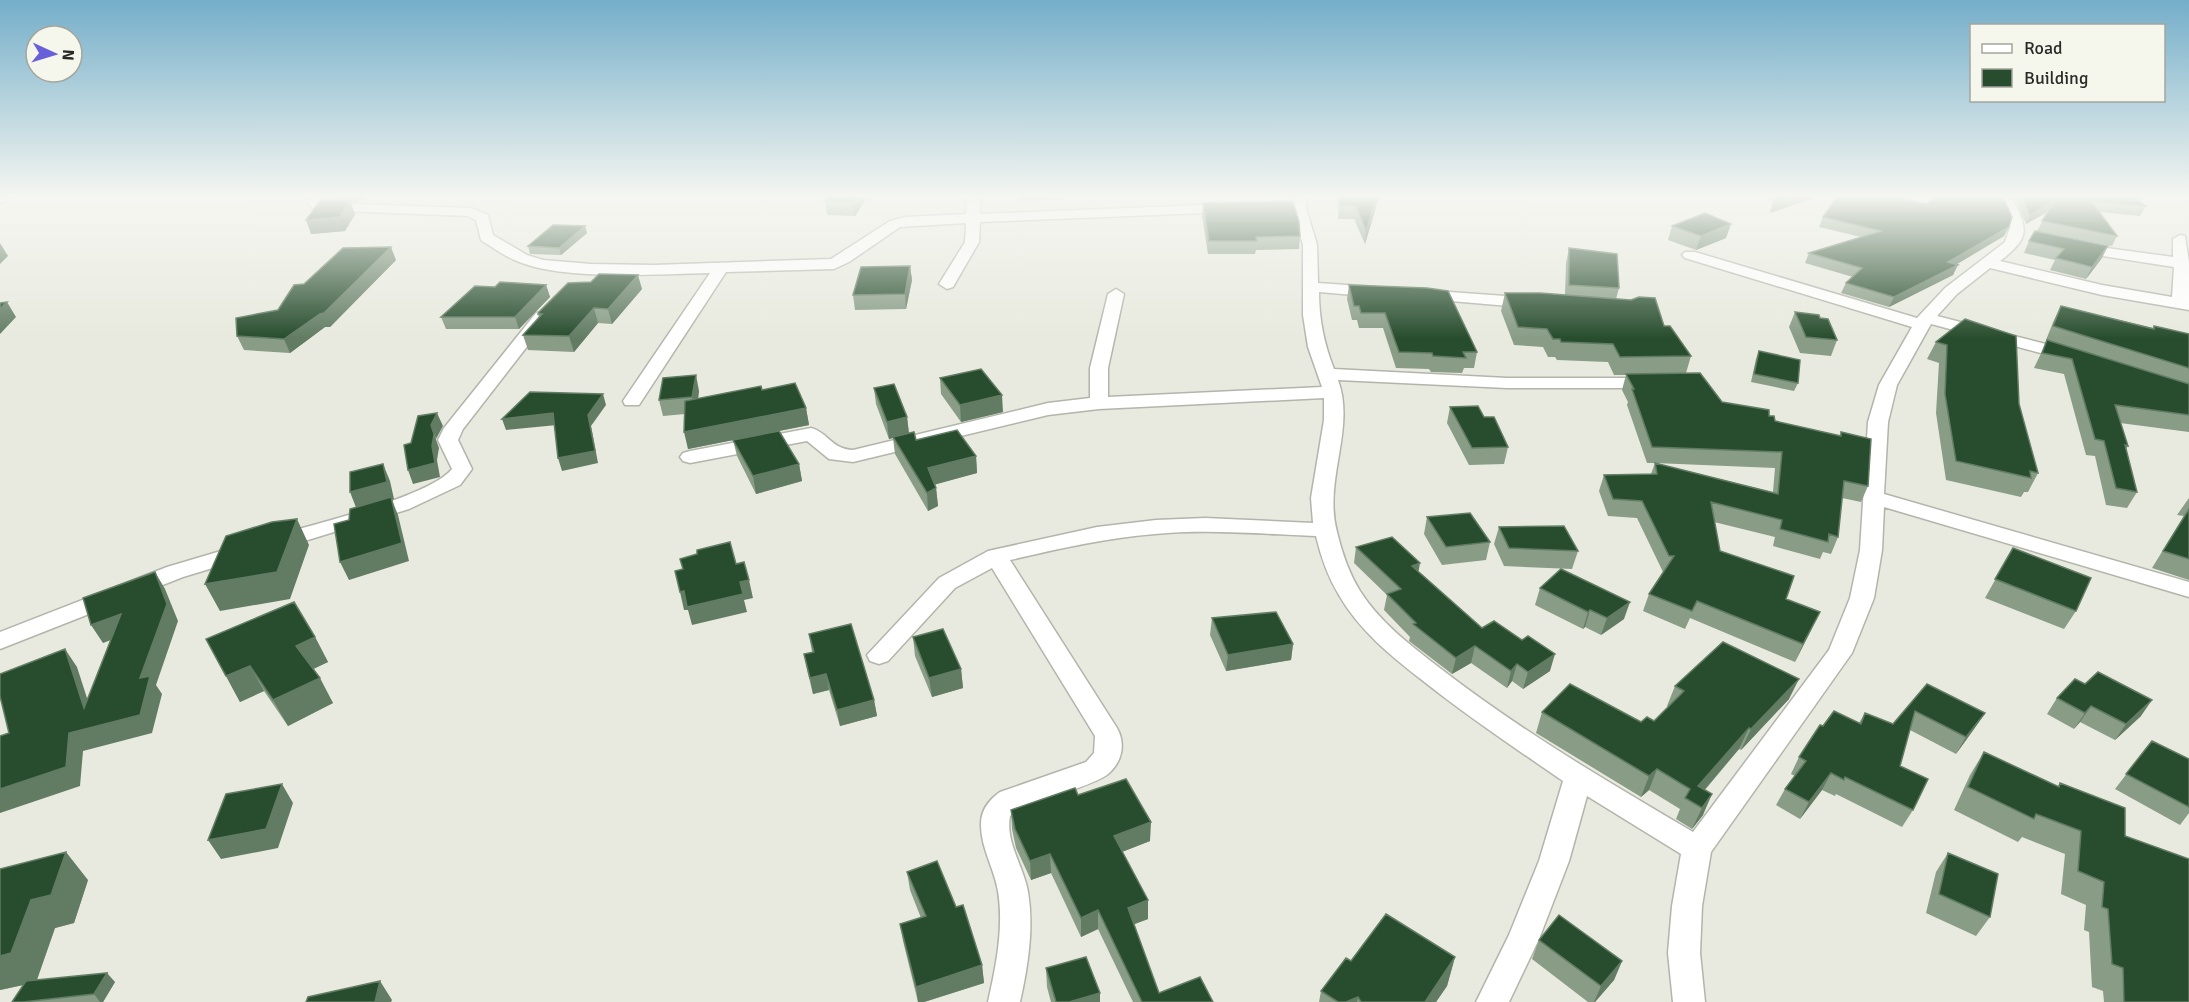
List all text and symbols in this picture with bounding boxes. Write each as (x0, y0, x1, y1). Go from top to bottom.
north arrow (24, 24, 84, 84)
legend (1970, 24, 2165, 102)
text: Road (2024, 37, 2063, 59)
text: N (58, 49, 78, 61)
text: Building (2024, 67, 2088, 89)

